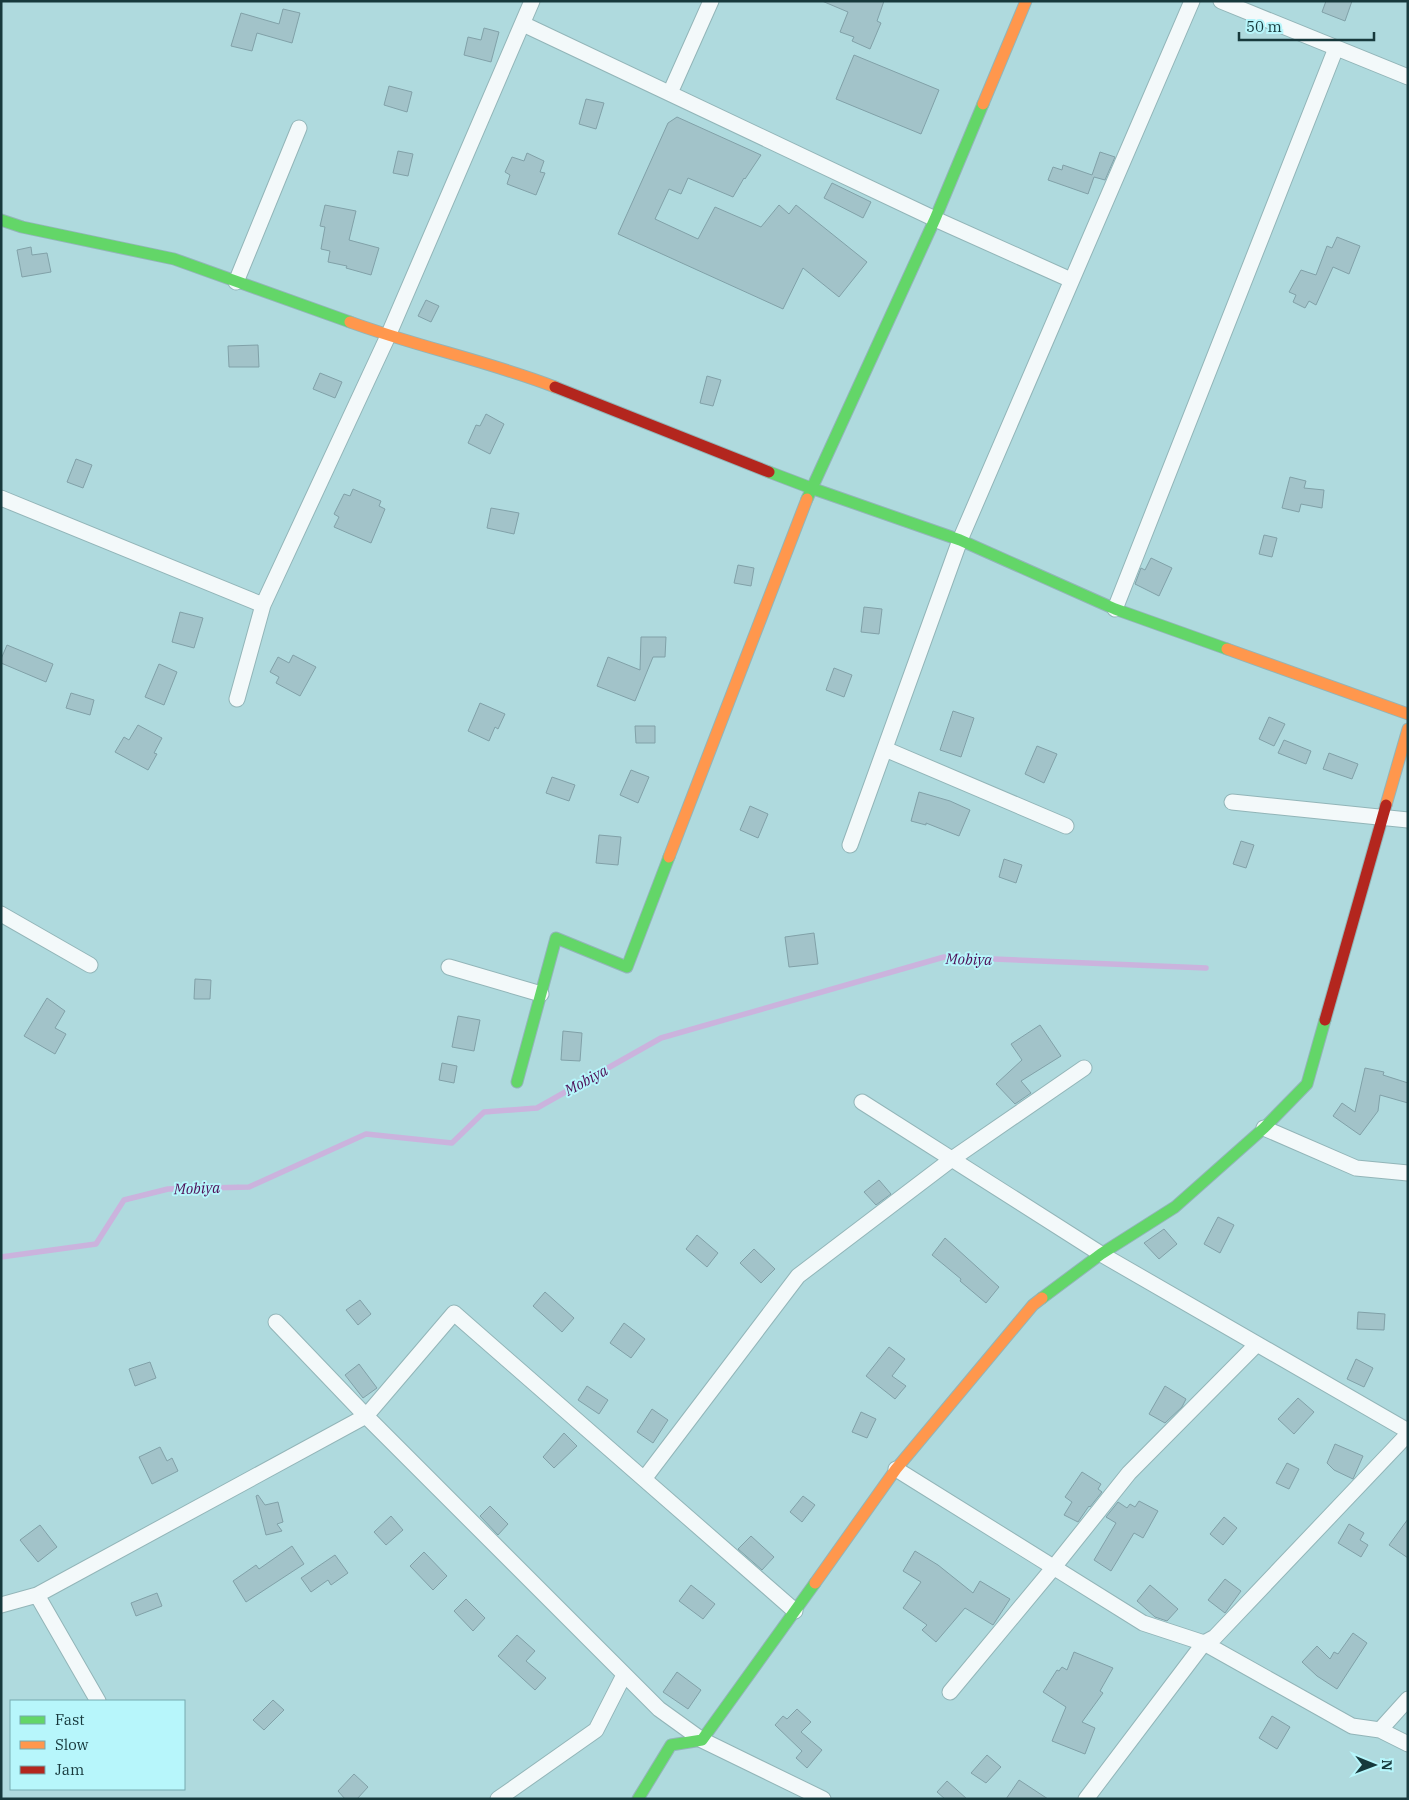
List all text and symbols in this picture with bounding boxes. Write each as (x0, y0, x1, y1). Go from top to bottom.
scale bar (1239, 10, 1374, 42)
text: 50 m (1246, 17, 1282, 36)
water label: Mobiya (945, 949, 993, 969)
water label: Mobiya (560, 1060, 612, 1100)
water label: Mobiya (172, 1178, 221, 1198)
legend (10, 1700, 185, 1790)
text: Fast (55, 1710, 85, 1729)
text: Slow (55, 1735, 89, 1754)
north arrow (1349, 1740, 1399, 1790)
text: Jam (55, 1760, 84, 1779)
text: N (1378, 1760, 1396, 1771)

